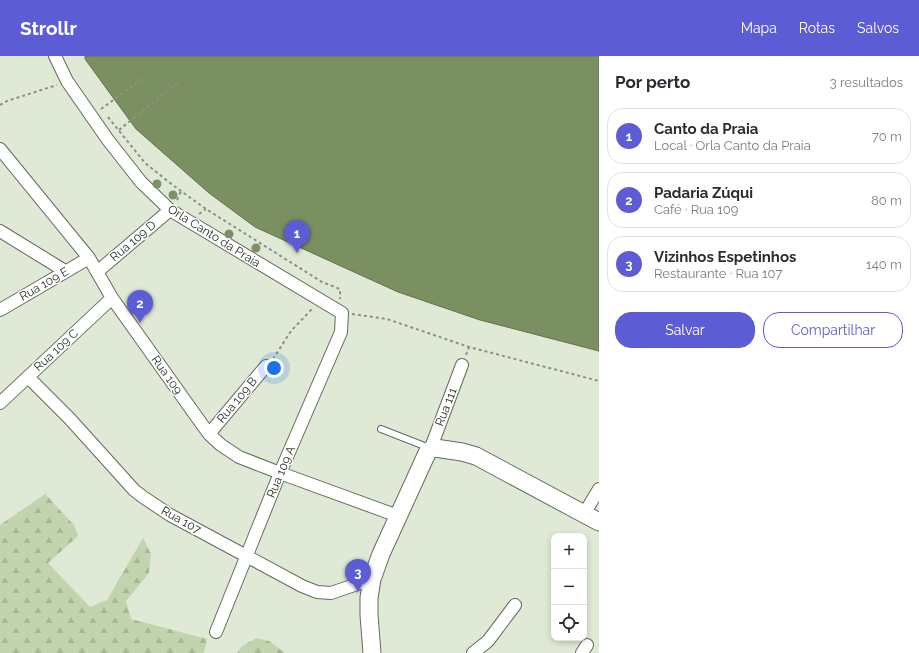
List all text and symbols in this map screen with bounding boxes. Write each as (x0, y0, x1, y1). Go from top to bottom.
text: Strollr (20, 17, 77, 39)
text: Mapa (741, 20, 777, 36)
text: Rotas (799, 20, 835, 36)
text: Salvos (857, 20, 899, 36)
text: Por perto (615, 72, 690, 92)
text: 3 resultados (830, 75, 903, 90)
text: Canto da Praia (654, 120, 758, 138)
text: 1 (626, 129, 632, 144)
text: 70 m (872, 129, 902, 144)
text: Local · Orla Canto da Praia (654, 138, 811, 153)
text: Padaria Zúqui (654, 184, 753, 202)
text: 2 (625, 193, 633, 208)
text: 80 m (871, 193, 902, 208)
street label: Orla Canto da Praia (165, 202, 263, 270)
text: Café · Rua 109 (654, 202, 738, 217)
street label: Rua 109 D (107, 217, 159, 264)
pin: 1 (284, 220, 310, 253)
text: Vizinhos Espetinhos (654, 248, 796, 266)
text: 3 (625, 257, 633, 272)
text: 140 m (866, 257, 902, 272)
street label: Rua 109 E (17, 264, 71, 304)
text: Restaurante · Rua 107 (654, 266, 782, 281)
pin: 2 (127, 290, 153, 323)
button: Salvar (615, 312, 755, 348)
button: Compartilhar (763, 312, 903, 348)
street label: Rua 109 C (31, 326, 81, 374)
street label: Rua 109 (149, 353, 185, 397)
your location (264, 358, 284, 378)
street label: Rua 109 B (214, 374, 260, 426)
street label: Rua 111 (432, 386, 460, 428)
street label: Rua 109 A (264, 444, 298, 500)
street label: Rua 107 (159, 503, 204, 537)
map controls (551, 533, 587, 641)
button: + (551, 533, 587, 569)
pin: 3 (345, 559, 371, 592)
button: − (551, 569, 587, 605)
button: locate (551, 605, 587, 641)

